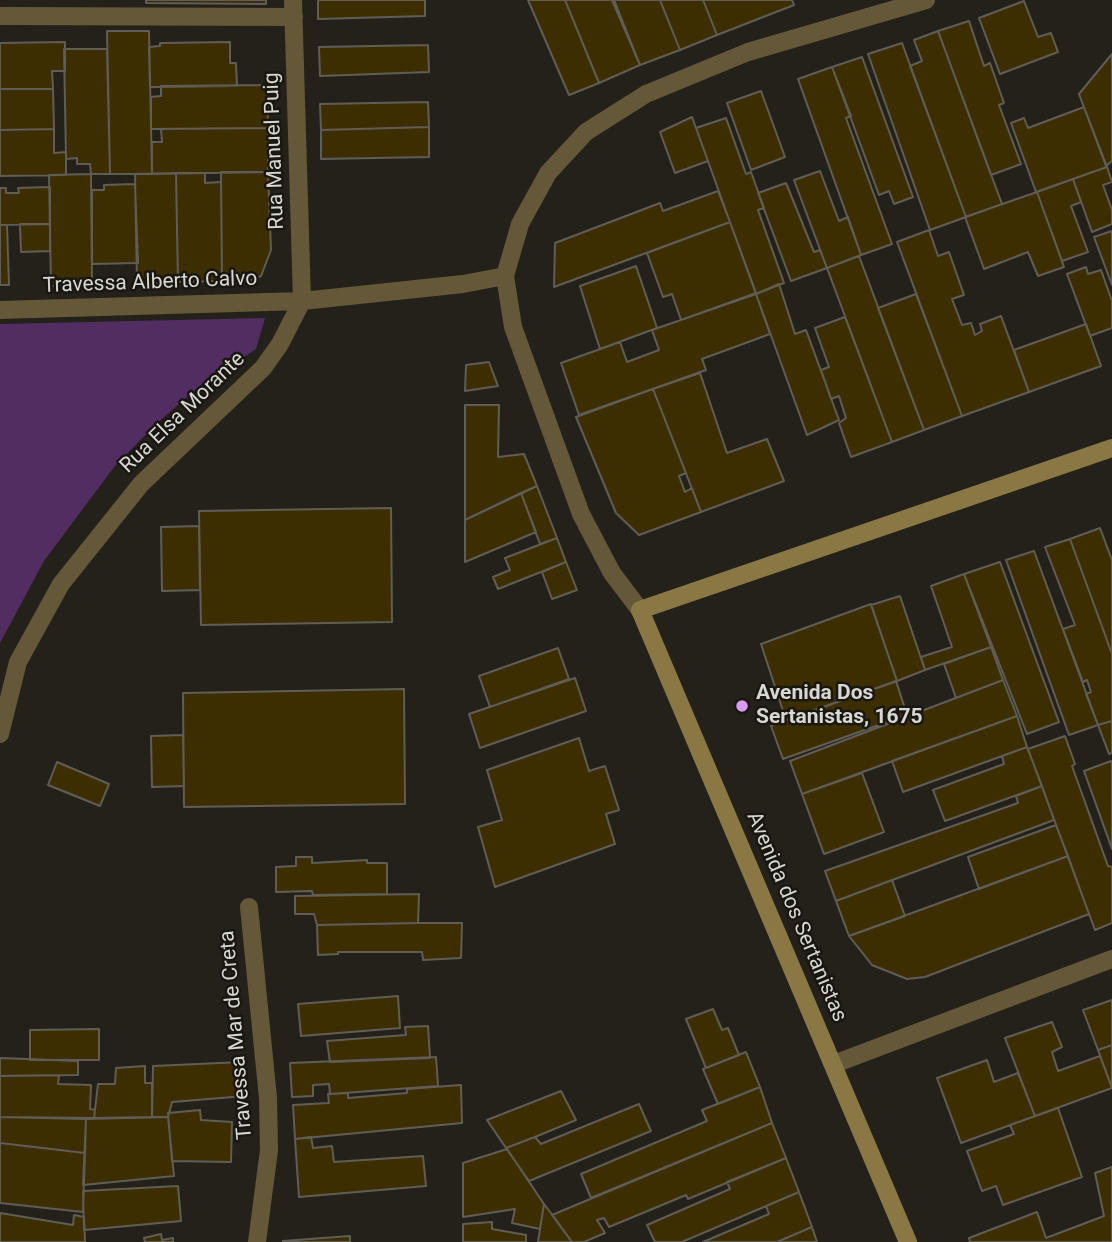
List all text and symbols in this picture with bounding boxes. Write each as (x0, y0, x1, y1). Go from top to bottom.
street label: Rua Manuel Puig (260, 72, 290, 230)
street label: Travessa Alberto Calvo (42, 267, 258, 299)
street label: Rua Elsa Morante (115, 347, 251, 479)
place label: Avenida Dos Sertanistas, 1675 (756, 681, 923, 731)
marker: Avenida Dos Sertanistas, 1675 (734, 698, 750, 714)
street label: Avenida dos Sertanistas (740, 808, 852, 1026)
street label: Travessa Mar de Creta (215, 930, 259, 1140)

